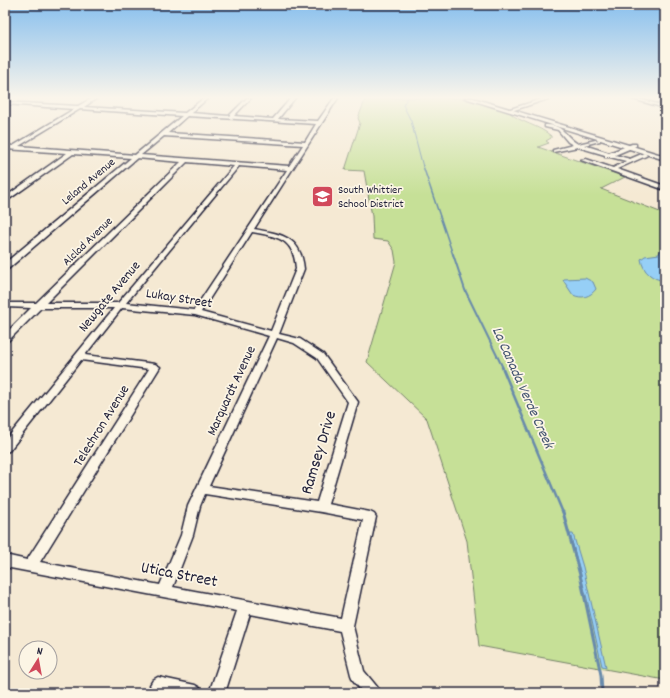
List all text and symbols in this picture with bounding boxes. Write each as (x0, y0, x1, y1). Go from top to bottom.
street label: Leland Avenue (58, 154, 120, 210)
place label: South Whittier School District (338, 182, 404, 213)
school or university icon: South Whittier School District (309, 184, 335, 210)
street label: Alclad Avenue (59, 214, 117, 270)
street label: Newgate Avenue (74, 257, 146, 337)
street label: Lukay Street (144, 284, 214, 314)
water label: La Canada Verde Creek (485, 324, 560, 454)
street label: Marquardt Avenue (202, 343, 262, 439)
street label: Telechron Avenue (69, 381, 135, 471)
street label: Ramsey Drive (296, 408, 344, 498)
street label: Utica Street (139, 557, 219, 595)
north arrow (18, 640, 58, 680)
text: N (35, 644, 44, 661)

